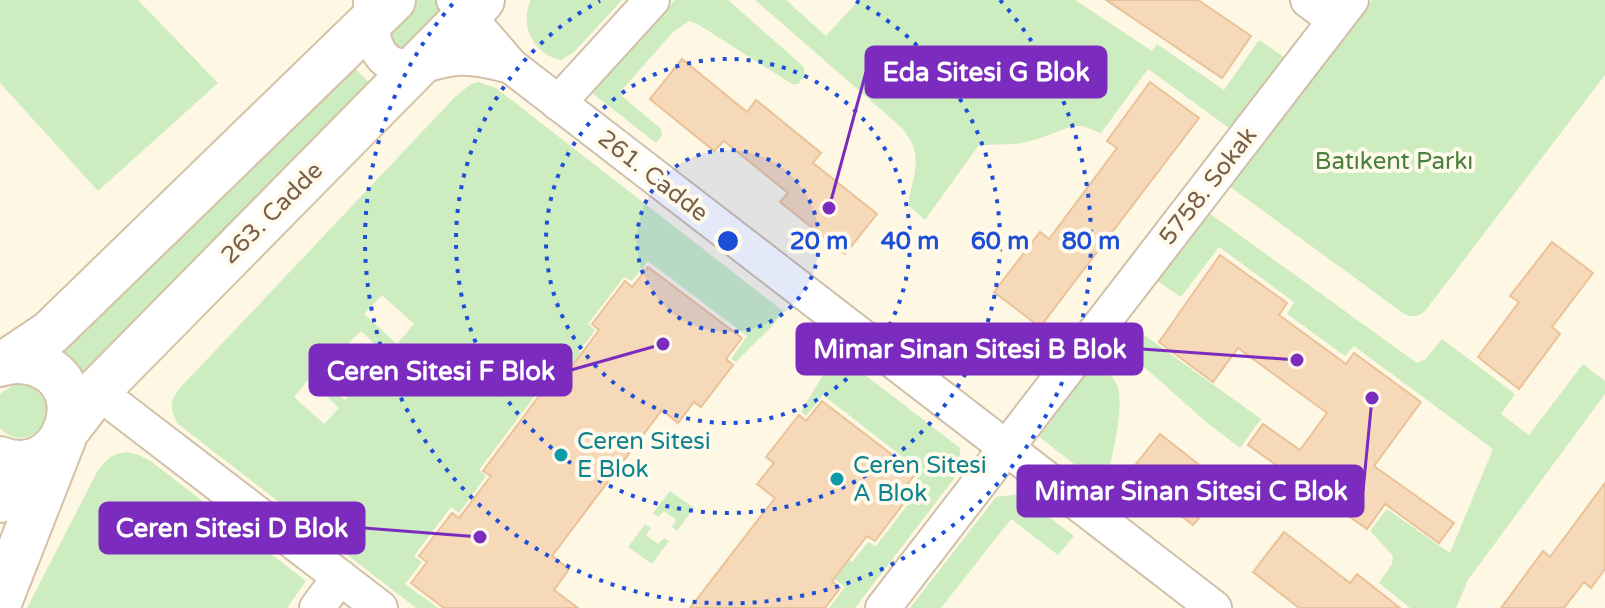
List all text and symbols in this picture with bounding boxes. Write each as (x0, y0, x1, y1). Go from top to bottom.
callout: Eda Sitesi G Blok (866, 47, 1106, 97)
text: Eda Sitesi G Blok (882, 57, 1090, 88)
street label: 5758. Sokak (1153, 121, 1263, 251)
street label: 261. Cadde (592, 124, 714, 228)
park label: Batıkent Parkı (1315, 147, 1473, 176)
street label: 263. Cadde (215, 156, 329, 270)
centre of rings (714, 227, 742, 255)
text: 20 m (790, 227, 848, 256)
text: 40 m (881, 227, 939, 256)
text: 60 m (971, 227, 1029, 256)
text: 80 m (1062, 227, 1120, 256)
callout: Mimar Sinan Sitesi B Blok (797, 324, 1142, 374)
text: Mimar Sinan Sitesi B Blok (813, 334, 1127, 365)
callout: Ceren Sitesi F Blok (310, 345, 571, 395)
text: Ceren Sitesi F Blok (327, 356, 555, 387)
place label: Ceren Sitesi E Blok (577, 427, 711, 484)
marker: Ceren Sitesi E Blok (552, 446, 570, 464)
place label: Ceren Sitesi A Blok (853, 451, 987, 508)
callout: Mimar Sinan Sitesi C Blok (1018, 466, 1363, 516)
marker: Ceren Sitesi A Blok (828, 470, 846, 488)
text: Mimar Sinan Sitesi C Blok (1034, 476, 1348, 507)
callout: Ceren Sitesi D Blok (100, 503, 364, 553)
text: Ceren Sitesi D Blok (116, 513, 348, 544)

